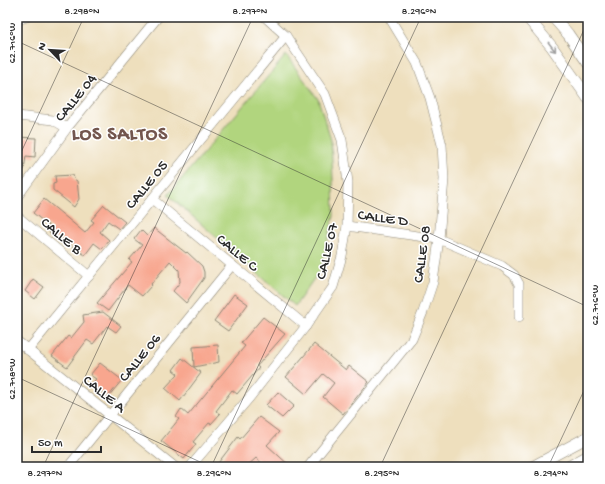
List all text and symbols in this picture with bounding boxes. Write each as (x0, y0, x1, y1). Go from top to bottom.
text: 8.298°N (64, 6, 100, 18)
text: 8.297°N (233, 6, 268, 18)
text: 8.296°N (402, 6, 437, 18)
text: 62.716°W (7, 22, 19, 63)
north arrow (30, 30, 70, 70)
text: N (36, 41, 50, 52)
one-way arrow (547, 41, 556, 52)
street label: CALLE 04 (52, 71, 101, 126)
district label: LOS SALTOS (72, 124, 168, 147)
street label: CALLE 05 (123, 157, 173, 213)
street label: CALLE D (356, 207, 409, 231)
street label: CALLE B (36, 214, 85, 259)
street label: CALLE 07 (313, 220, 343, 281)
street label: CALLE 08 (410, 225, 436, 284)
street label: CALLE C (212, 231, 262, 277)
text: 62.716°W (590, 284, 602, 325)
street label: CALLE 06 (116, 330, 166, 386)
text: 62.718°W (7, 358, 19, 399)
street label: CALLE A (79, 372, 130, 418)
scale bar (32, 428, 101, 454)
text: 50 m (38, 437, 63, 451)
text: 8.297°N (28, 468, 63, 480)
text: 8.296°N (197, 468, 232, 480)
text: 8.295°N (365, 468, 400, 480)
text: 8.294°N (534, 468, 569, 480)

